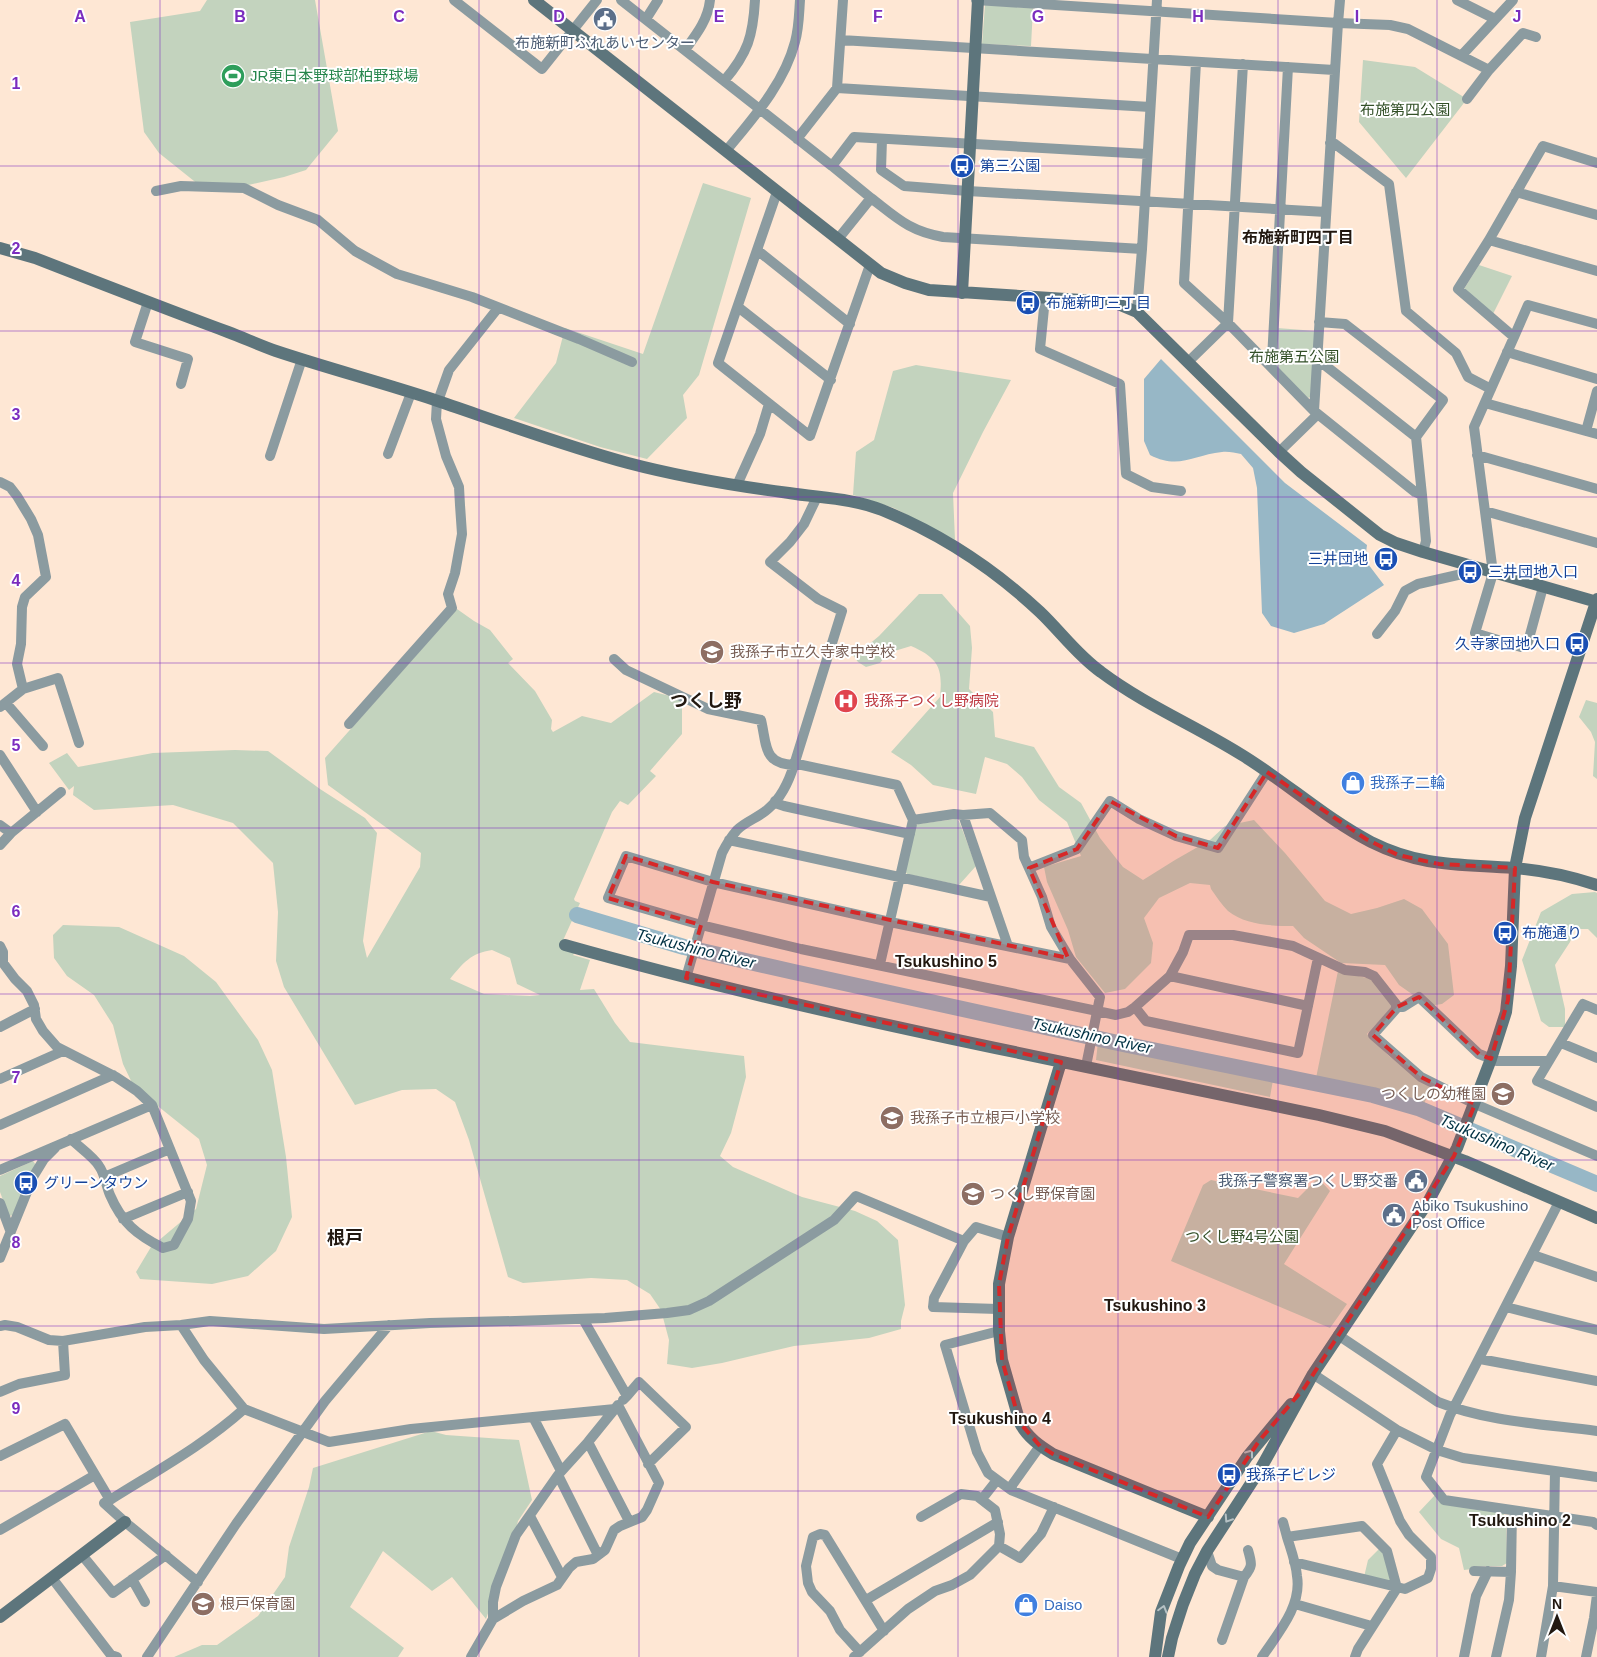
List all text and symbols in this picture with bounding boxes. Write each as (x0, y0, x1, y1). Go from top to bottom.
public building icon: 布施新町ふれあいセンター (592, 6, 618, 32)
text: A (74, 8, 86, 25)
text: B (234, 8, 246, 25)
text: C (393, 8, 405, 25)
text: D (553, 8, 565, 25)
text: E (714, 8, 725, 25)
text: F (873, 8, 883, 25)
text: G (1032, 8, 1044, 25)
text: H (1192, 8, 1204, 25)
text: I (1355, 8, 1359, 25)
text: J (1513, 8, 1521, 25)
place label: 布施新町ふれあいセンター (515, 34, 695, 51)
sports icon: JR東日本野球部柏野球場 (220, 63, 246, 89)
place label: JR東日本野球部柏野球場 (250, 67, 418, 84)
text: 1 (12, 75, 21, 92)
park label: 布施第四公園 (1360, 101, 1450, 118)
bus stop icon: 第三公園 (949, 153, 975, 179)
place label: 第三公園 (980, 157, 1040, 174)
district label: 布施新町四丁目 (1242, 229, 1354, 246)
text: 2 (12, 240, 21, 257)
bus stop icon: 布施新町三丁目 (1015, 290, 1041, 316)
place label: 布施新町三丁目 (1046, 294, 1151, 311)
park label: 布施第五公園 (1249, 348, 1339, 365)
text: 3 (12, 406, 21, 423)
bus stop icon: 三井団地 (1373, 546, 1399, 572)
place label: 三井団地 (1308, 550, 1368, 567)
bus stop icon: 三井団地入口 (1457, 559, 1483, 585)
place label: 三井団地入口 (1488, 563, 1578, 580)
text: 4 (12, 572, 21, 589)
bus stop icon: 久寺家団地入口 (1564, 631, 1590, 657)
place label: 久寺家団地入口 (1455, 635, 1560, 652)
school or university icon: 我孫子市立久寺家中学校 (699, 639, 725, 665)
place label: 我孫子市立久寺家中学校 (730, 643, 895, 660)
hospital icon: 我孫子つくし野病院 (833, 688, 859, 714)
district label: つくし野 (670, 691, 742, 711)
place label: 我孫子つくし野病院 (864, 692, 999, 709)
text: 5 (12, 737, 21, 754)
shop icon: 我孫子二輪 (1340, 770, 1366, 796)
place label: 我孫子二輪 (1370, 774, 1445, 791)
text: 6 (12, 903, 21, 920)
bus stop icon: 布施通り (1492, 920, 1518, 946)
place label: 布施通り (1522, 924, 1582, 941)
water label: Tsukushino River (635, 925, 758, 972)
district label: Tsukushino 5 (895, 953, 997, 970)
water label: Tsukushino River (1030, 1014, 1154, 1057)
text: 7 (12, 1069, 21, 1086)
school or university icon: つくしの幼稚園 (1490, 1081, 1516, 1107)
place label: つくしの幼稚園 (1381, 1085, 1486, 1102)
school or university icon: 我孫子市立根戸小学校 (879, 1105, 905, 1131)
place label: 我孫子市立根戸小学校 (910, 1109, 1060, 1126)
water label: Tsukushino River (1437, 1111, 1557, 1174)
public building icon: 我孫子警察署つくし野交番 (1403, 1168, 1429, 1194)
bus stop icon: グリーンタウン (13, 1170, 39, 1196)
place label: 我孫子警察署つくし野交番 (1218, 1172, 1398, 1189)
place label: グリーンタウン (44, 1174, 148, 1191)
school or university icon: つくし野保育園 (960, 1181, 986, 1207)
place label: つくし野保育園 (990, 1185, 1095, 1202)
place label: Abiko Tsukushino Post Office (1412, 1197, 1528, 1231)
public building icon: Abiko Tsukushino Post Office (1381, 1202, 1407, 1228)
district label: 根戸 (327, 1228, 363, 1248)
park label: つくし野4号公園 (1185, 1228, 1299, 1245)
text: 8 (12, 1234, 21, 1251)
district label: Tsukushino 3 (1104, 1297, 1206, 1314)
text: 9 (12, 1400, 21, 1417)
district label: Tsukushino 4 (949, 1410, 1051, 1427)
one-way arrow (1244, 1449, 1253, 1459)
bus stop icon: 我孫子ビレジ (1216, 1462, 1242, 1488)
place label: 我孫子ビレジ (1246, 1466, 1336, 1483)
district label: Tsukushino 2 (1469, 1512, 1571, 1529)
one-way arrow (1224, 1514, 1234, 1523)
school or university icon: 根戸保育園 (190, 1591, 216, 1617)
shop icon: Daiso (1013, 1592, 1039, 1618)
north arrow (1532, 1592, 1582, 1642)
place label: 根戸保育園 (220, 1595, 295, 1612)
place label: Daiso (1044, 1596, 1082, 1613)
text: N (1552, 1596, 1562, 1612)
one-way arrow (1157, 1605, 1167, 1614)

